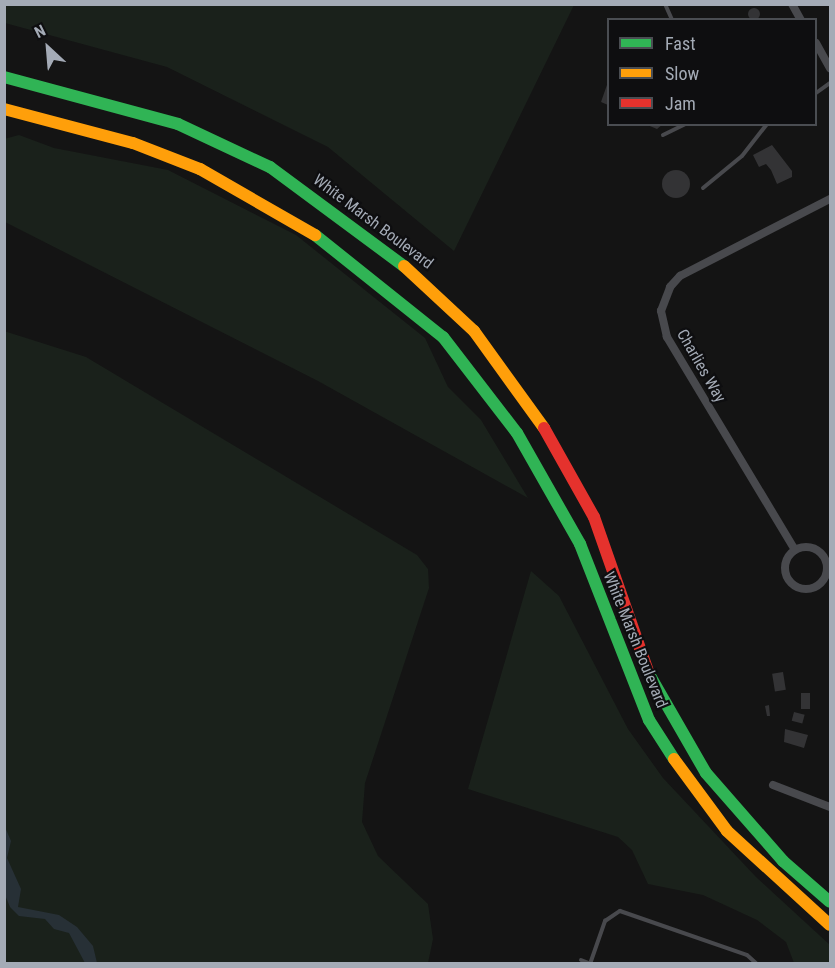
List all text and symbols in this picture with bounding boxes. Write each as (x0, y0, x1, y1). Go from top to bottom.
north arrow (18, 18, 78, 78)
legend (607, 18, 817, 126)
text: N (31, 21, 48, 42)
text: Fast (665, 33, 696, 54)
text: Slow (665, 63, 699, 84)
text: Jam (665, 93, 696, 114)
street label: White Marsh Boulevard (309, 171, 437, 273)
street label: Charlies Way (672, 326, 730, 406)
street label: White Marsh Boulevard (599, 569, 671, 711)

